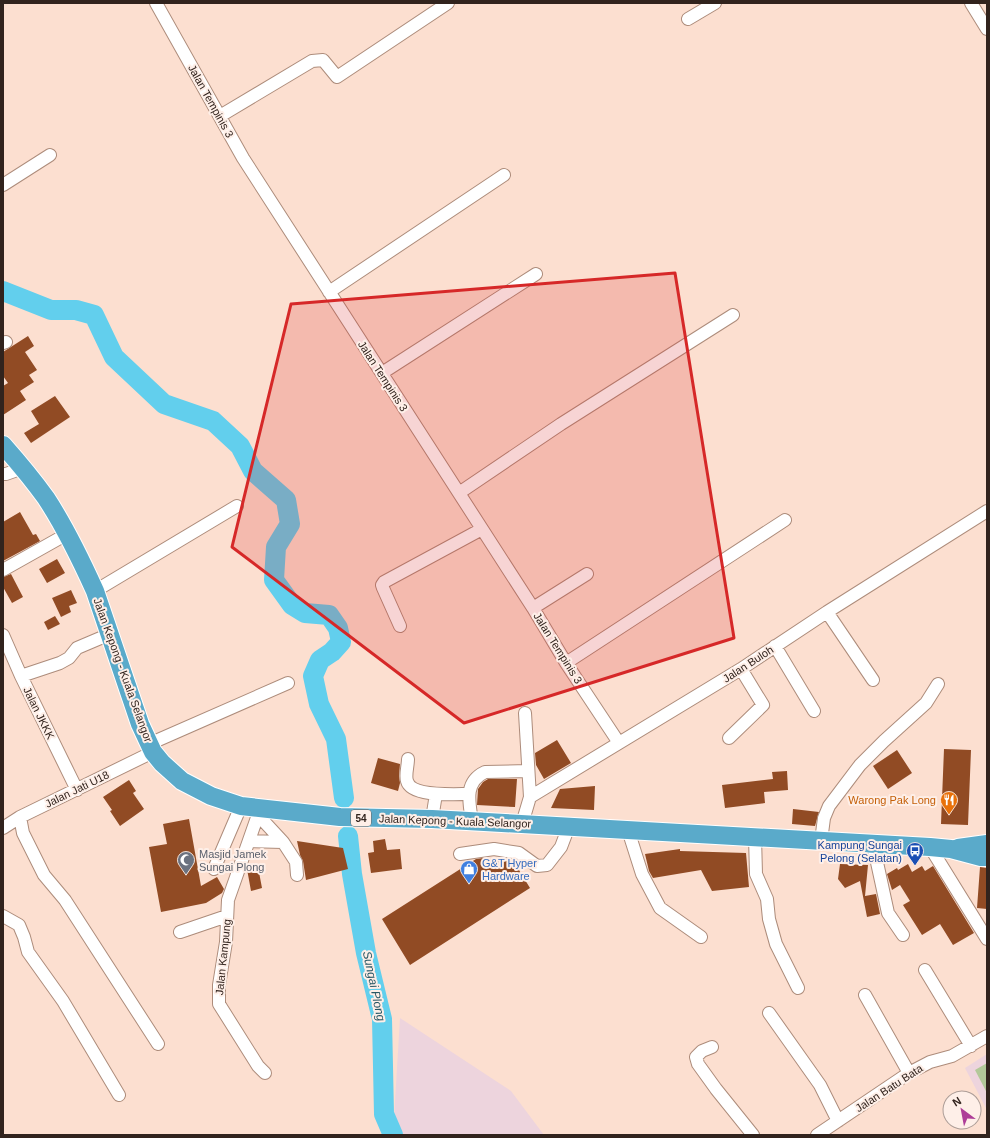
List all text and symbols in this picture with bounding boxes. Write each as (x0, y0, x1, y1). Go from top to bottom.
street label: Jalan Tempinis 3 (186, 62, 236, 140)
street label: Jalan Tempinis 3 (356, 338, 410, 414)
street label: Jalan Kepong - Kuala Selangor (91, 596, 155, 744)
street label: Jalan Tempinis 3 (531, 610, 585, 686)
street label: Jalan Buloh (721, 643, 775, 685)
street label: Jalan JKKK (21, 685, 57, 742)
street label: Jalan Jati U18 (43, 768, 111, 810)
restaurant icon: Warong Pak Long (939, 790, 959, 815)
place label: Warong Pak Long (848, 794, 936, 806)
road number: 54 (351, 810, 371, 826)
street label: Jalan Kepong - Kuala Selangor (379, 812, 532, 830)
place label: Kampung Sungai Pelong (Selatan) (818, 839, 902, 864)
bus stop icon: Kampung Sungai Pelong (Selatan) (905, 841, 925, 866)
place label: Masjid Jamek Sungai Plong (199, 848, 267, 873)
mosque icon: Masjid Jamek Sungai Plong (176, 850, 196, 875)
place label: G&T Hyper Hardware (482, 857, 537, 882)
shop icon: G&T Hyper Hardware (459, 859, 479, 884)
street label: Jalan Kampung (213, 918, 233, 996)
water label: Sungai Plong (360, 950, 388, 1023)
street label: Jalan Batu Bata (853, 1061, 926, 1114)
north arrow (942, 1090, 982, 1130)
text: N (950, 1094, 963, 1109)

